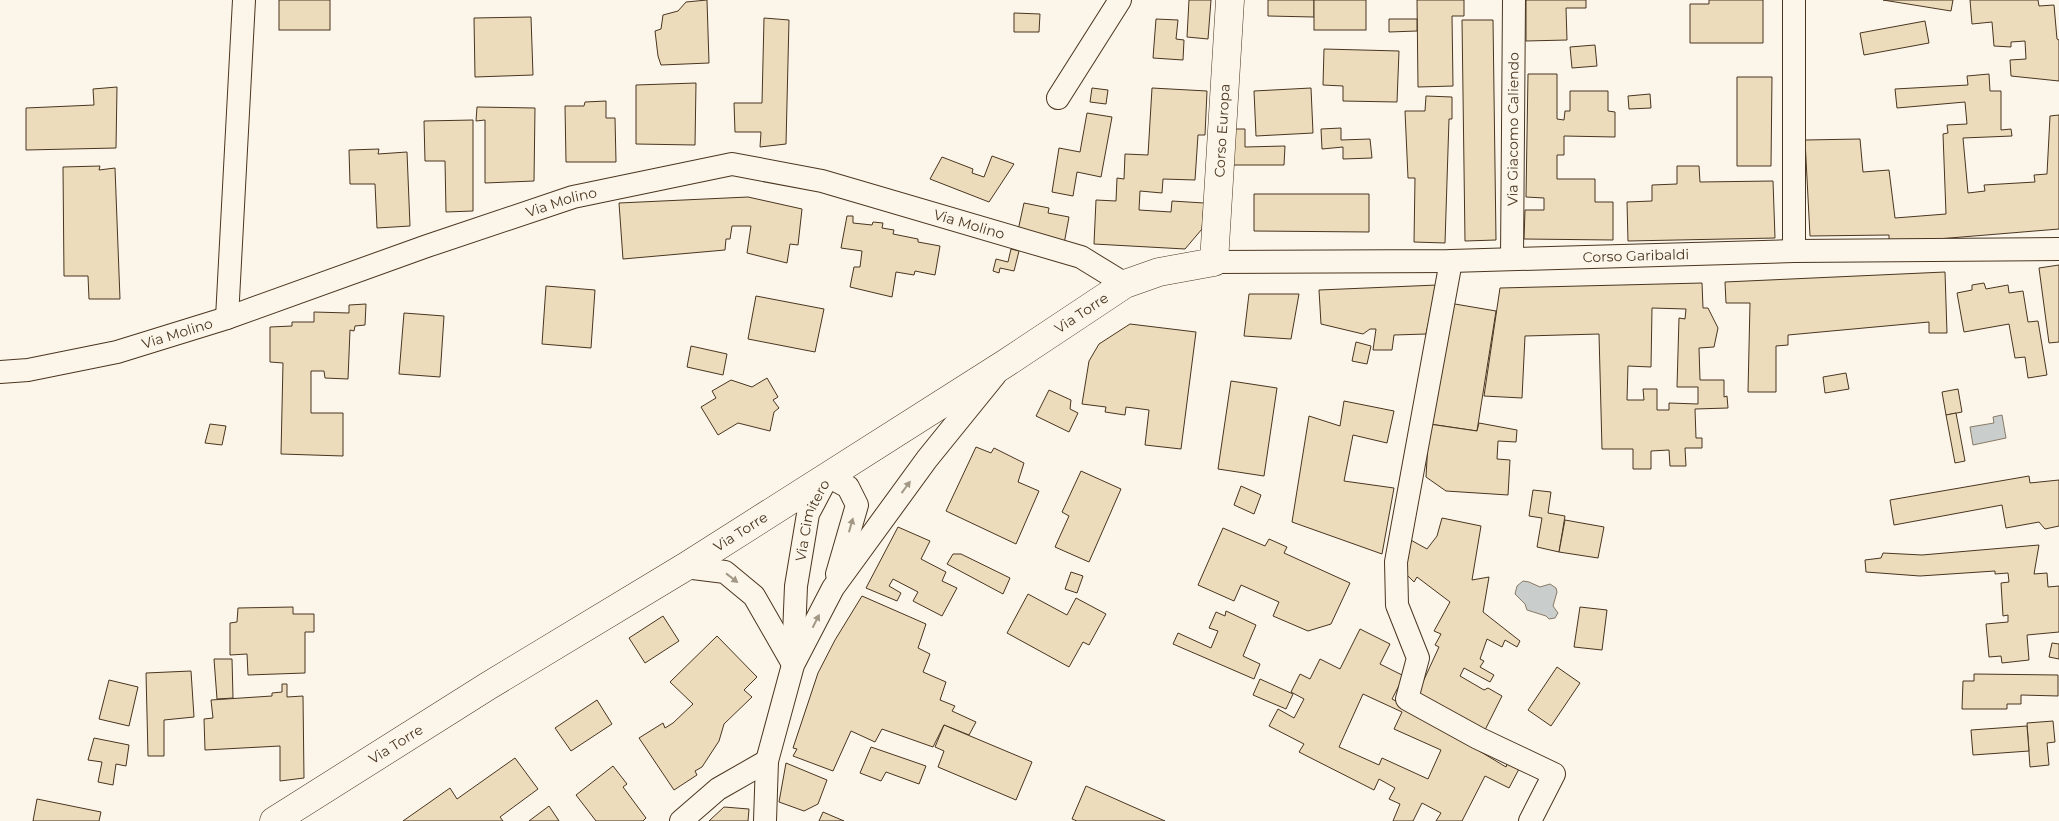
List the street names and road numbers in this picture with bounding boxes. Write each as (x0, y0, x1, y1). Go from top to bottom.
street label: Via Giacomo Caliendo (1503, 52, 1523, 206)
street label: Corso Europa (1210, 83, 1234, 178)
street label: Via Molino (524, 183, 599, 221)
street label: Via Molino (932, 205, 1007, 243)
street label: Corso Garibaldi (1582, 245, 1689, 266)
street label: Via Torre (1051, 289, 1112, 337)
street label: Via Molino (140, 314, 215, 353)
street label: Via Cimitero (791, 476, 834, 563)
street label: Via Torre (710, 508, 771, 556)
street label: Via Torre (365, 720, 426, 768)

